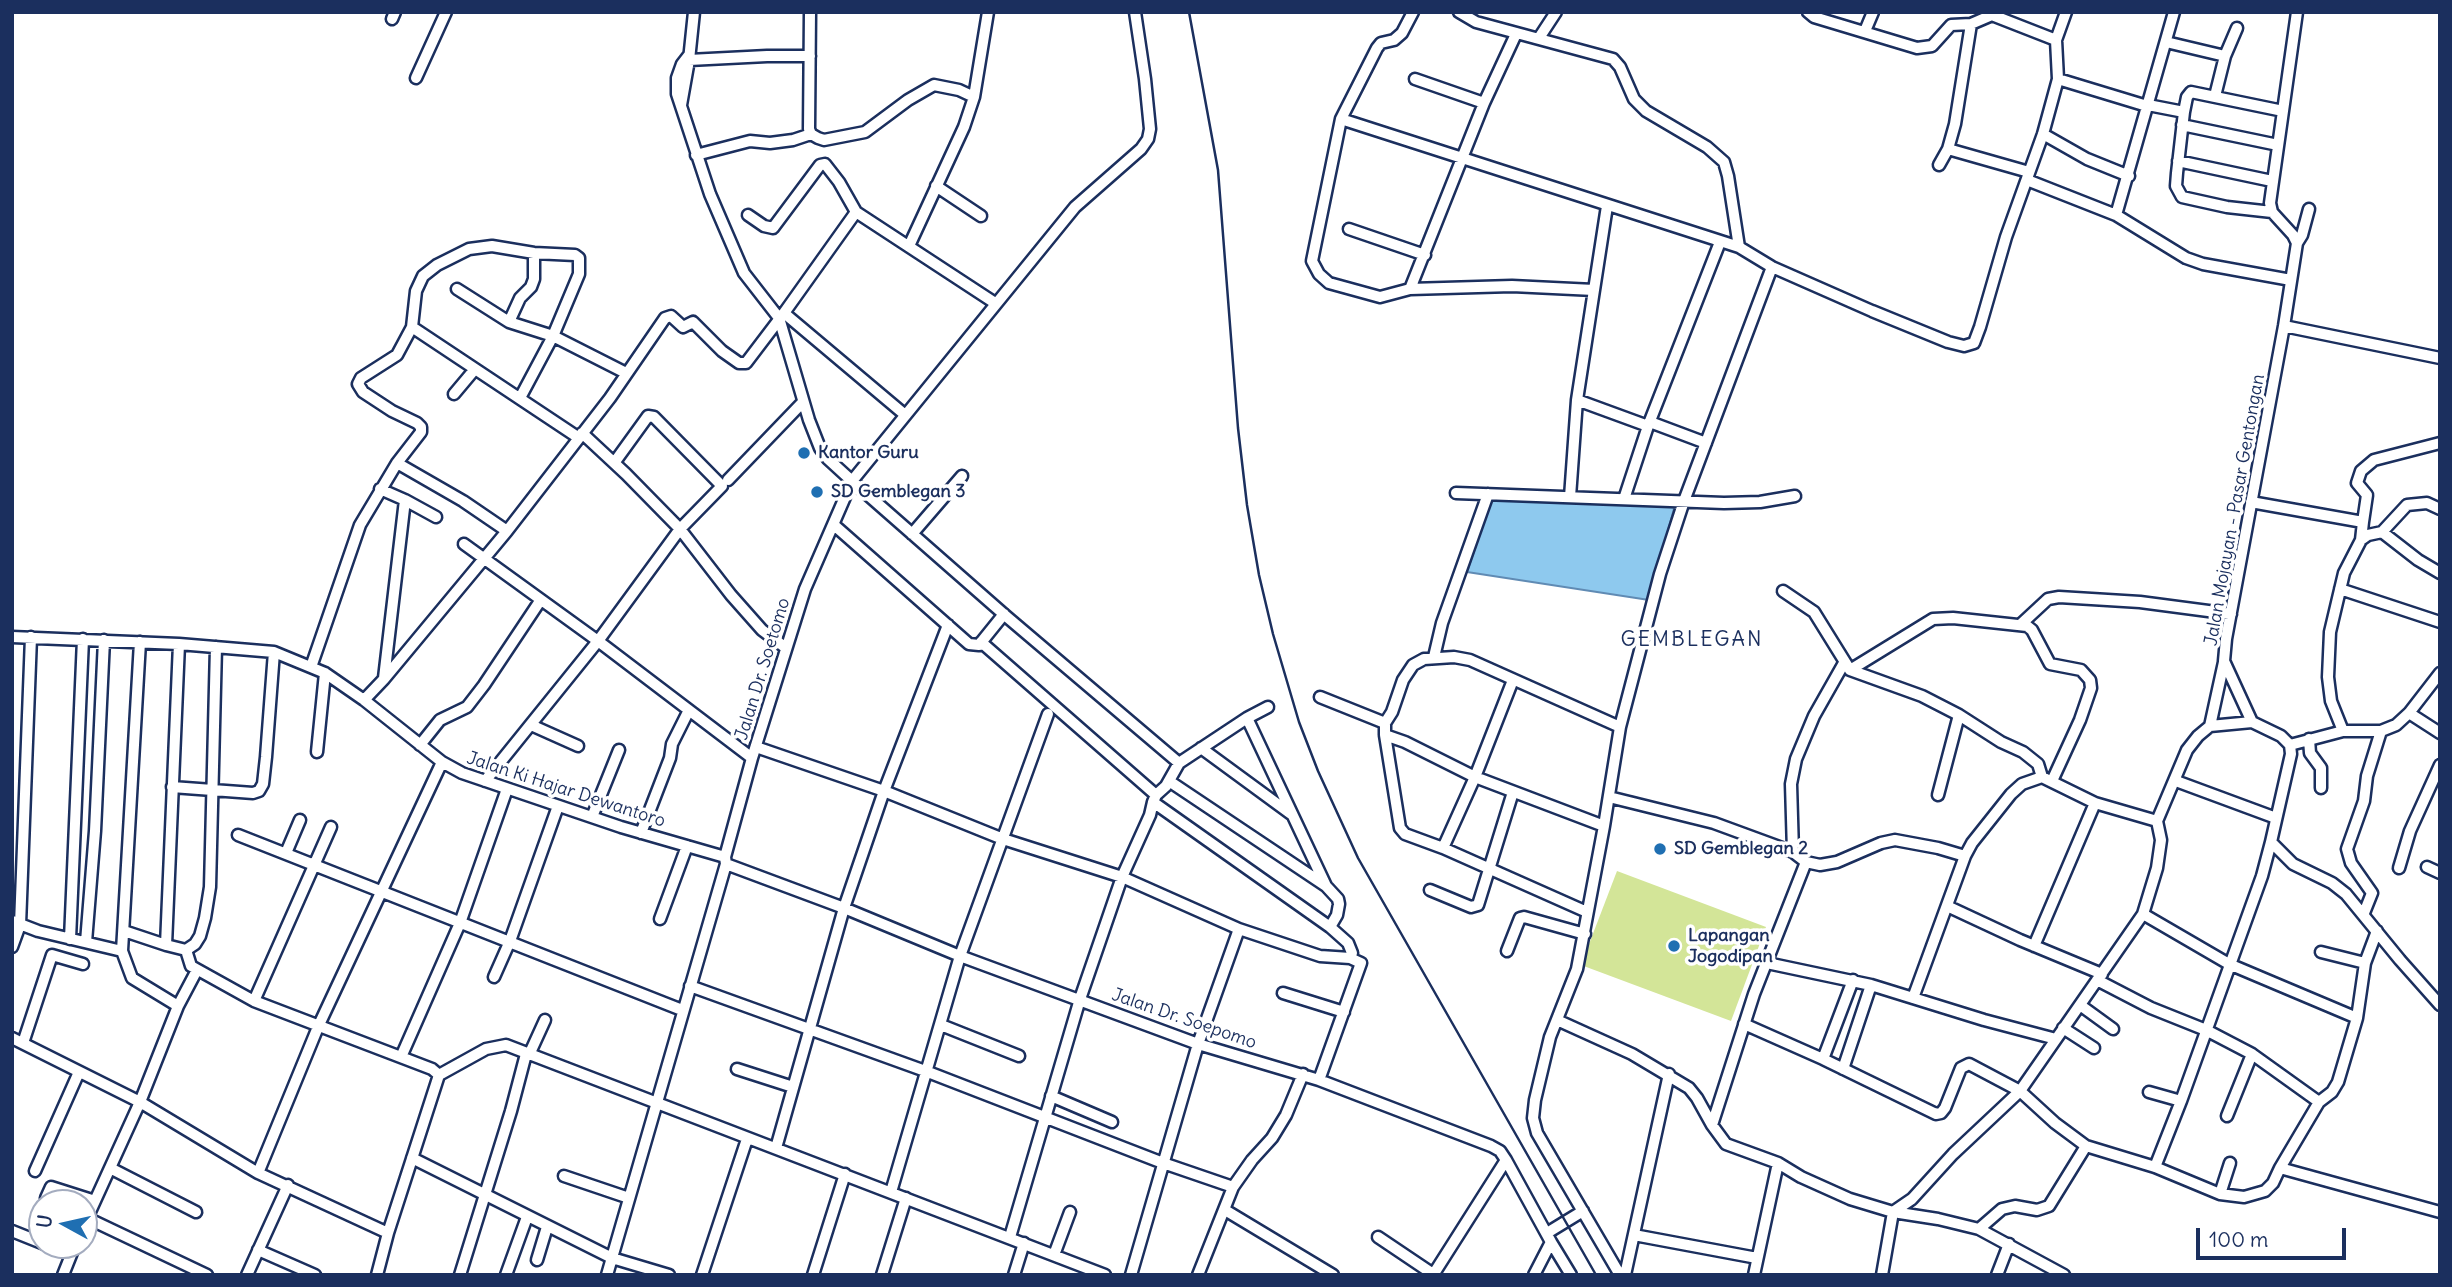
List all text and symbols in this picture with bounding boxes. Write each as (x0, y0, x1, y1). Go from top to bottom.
street label: Jalan Mojayan - Pasar Gentongan (2200, 372, 2270, 648)
place label: Kantor Guru (818, 442, 919, 464)
marker: Kantor Guru (796, 445, 812, 461)
place label: SD Gemblegan 3 (831, 481, 965, 503)
marker: SD Gemblegan 3 (809, 484, 825, 500)
street label: Jalan Dr. Soetomo (731, 595, 795, 743)
district label: GEMBLEGAN (1622, 627, 1762, 653)
street label: Jalan Ki Hajar Dewantoro (464, 748, 668, 832)
place label: SD Gemblegan 2 (1674, 838, 1808, 860)
marker: SD Gemblegan 2 (1652, 841, 1668, 857)
place label: Lapangan Jogodipan (1688, 925, 1773, 968)
marker: Lapangan Jogodipan (1666, 938, 1682, 954)
street label: Jalan Dr. Soepomo (1109, 984, 1259, 1054)
north arrow (28, 1189, 98, 1259)
text: U (31, 1213, 57, 1229)
scale bar (2200, 1214, 2350, 1258)
text: 100 m (2209, 1226, 2268, 1253)

